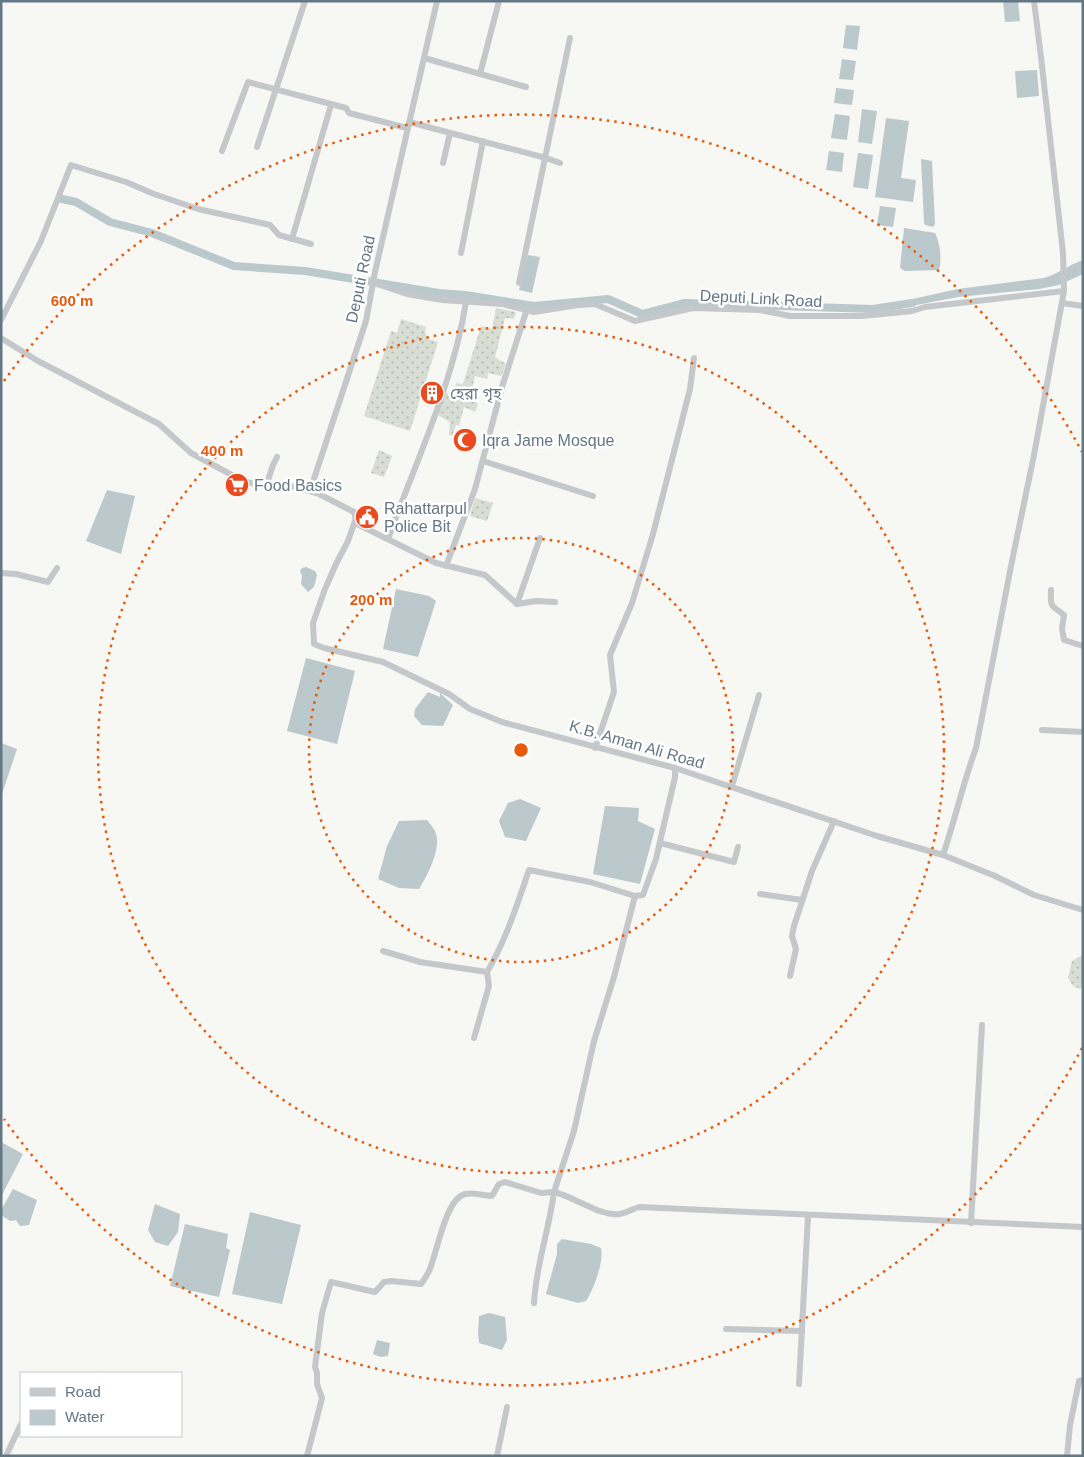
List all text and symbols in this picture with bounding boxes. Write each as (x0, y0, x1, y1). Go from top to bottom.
street label: Deputi Road (343, 234, 378, 324)
street label: Deputi Link Road (699, 287, 823, 310)
text: 600 m (51, 292, 93, 309)
building icon: হেরা গৃহ (419, 380, 445, 406)
place label: হেরা গৃহ (450, 385, 502, 404)
mosque icon: Iqra Jame Mosque (452, 427, 478, 453)
place label: Iqra Jame Mosque (482, 432, 615, 449)
text: 400 m (201, 442, 243, 459)
supermarket icon: Food Basics (224, 472, 250, 498)
place label: Food Basics (254, 477, 342, 494)
place label: Rahattarpul Police Bit (384, 500, 467, 535)
public building icon: Rahattarpul Police Bit (354, 504, 380, 530)
text: 200 m (350, 591, 392, 608)
street label: K.B. Aman Ali Road (567, 717, 706, 772)
centre of rings (512, 741, 530, 759)
legend (20, 1372, 182, 1437)
text: Road (65, 1383, 101, 1400)
text: Water (65, 1408, 104, 1425)

